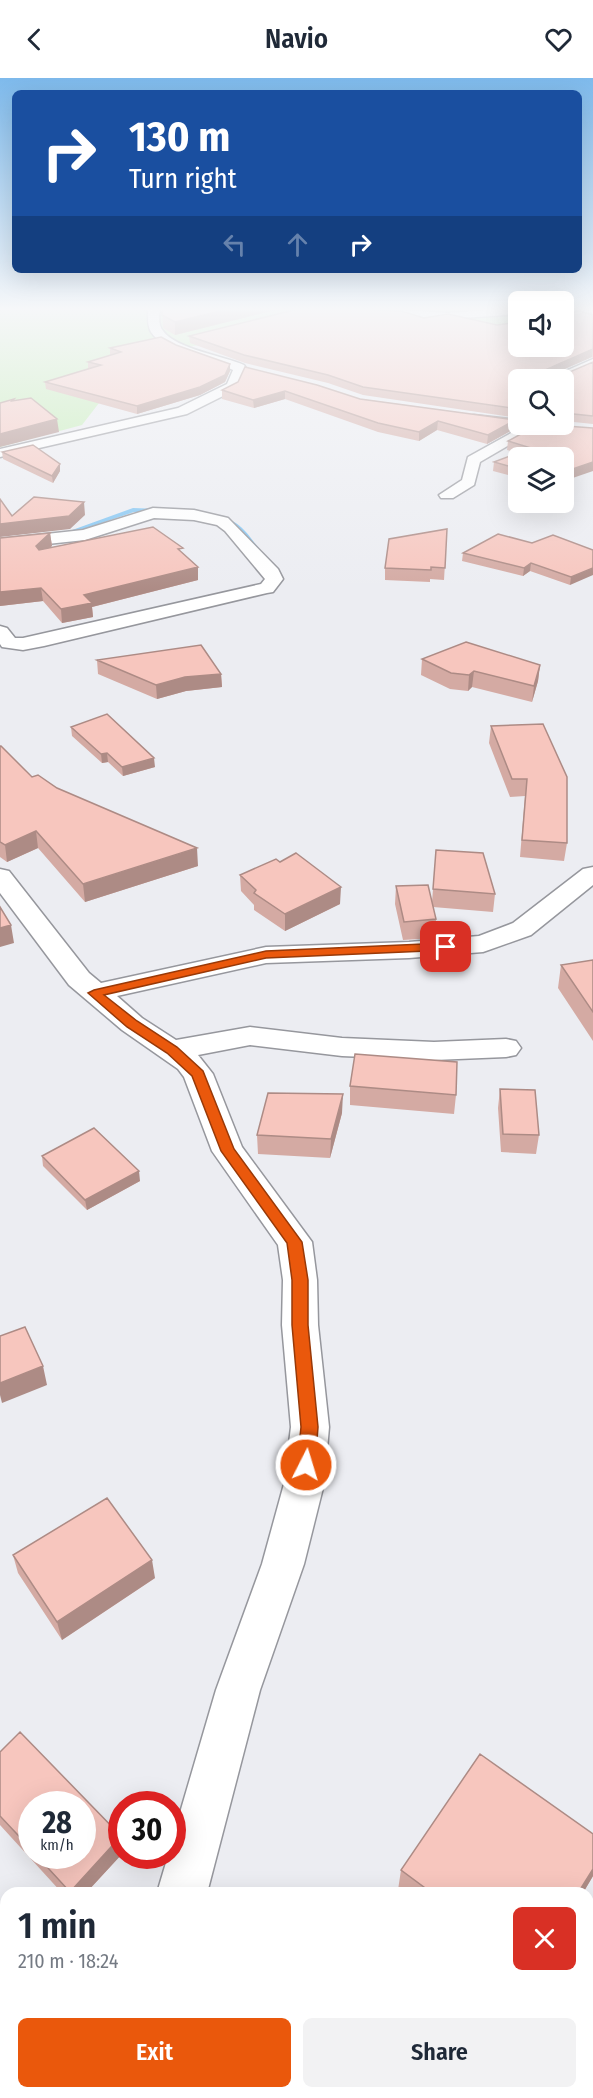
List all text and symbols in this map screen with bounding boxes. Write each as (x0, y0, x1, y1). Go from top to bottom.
icon: back (18, 23, 51, 56)
text: Navio (265, 23, 328, 55)
icon: heart (542, 23, 575, 56)
text: 130 m (129, 112, 230, 162)
icon: right (30, 114, 108, 192)
text: Turn right (129, 163, 237, 195)
icon: left (218, 228, 251, 261)
icon: ahead (281, 228, 314, 261)
icon: right (344, 228, 377, 261)
map controls (508, 291, 574, 513)
button: sound (508, 291, 574, 357)
button: search (508, 369, 574, 435)
button: layers (508, 447, 574, 513)
pin (420, 921, 471, 972)
icon: arrive (429, 930, 462, 963)
position arrow (274, 1433, 338, 1497)
speed limit sign: 30 (108, 1791, 186, 1869)
text: 28 (42, 1805, 72, 1841)
text: km/h (40, 1836, 74, 1854)
text: 1 min (18, 1904, 96, 1948)
button: close (513, 1907, 576, 1970)
text: 210 m · 18:24 (18, 1949, 118, 1973)
button: Exit (18, 2018, 291, 2087)
button: Share (303, 2018, 576, 2087)

